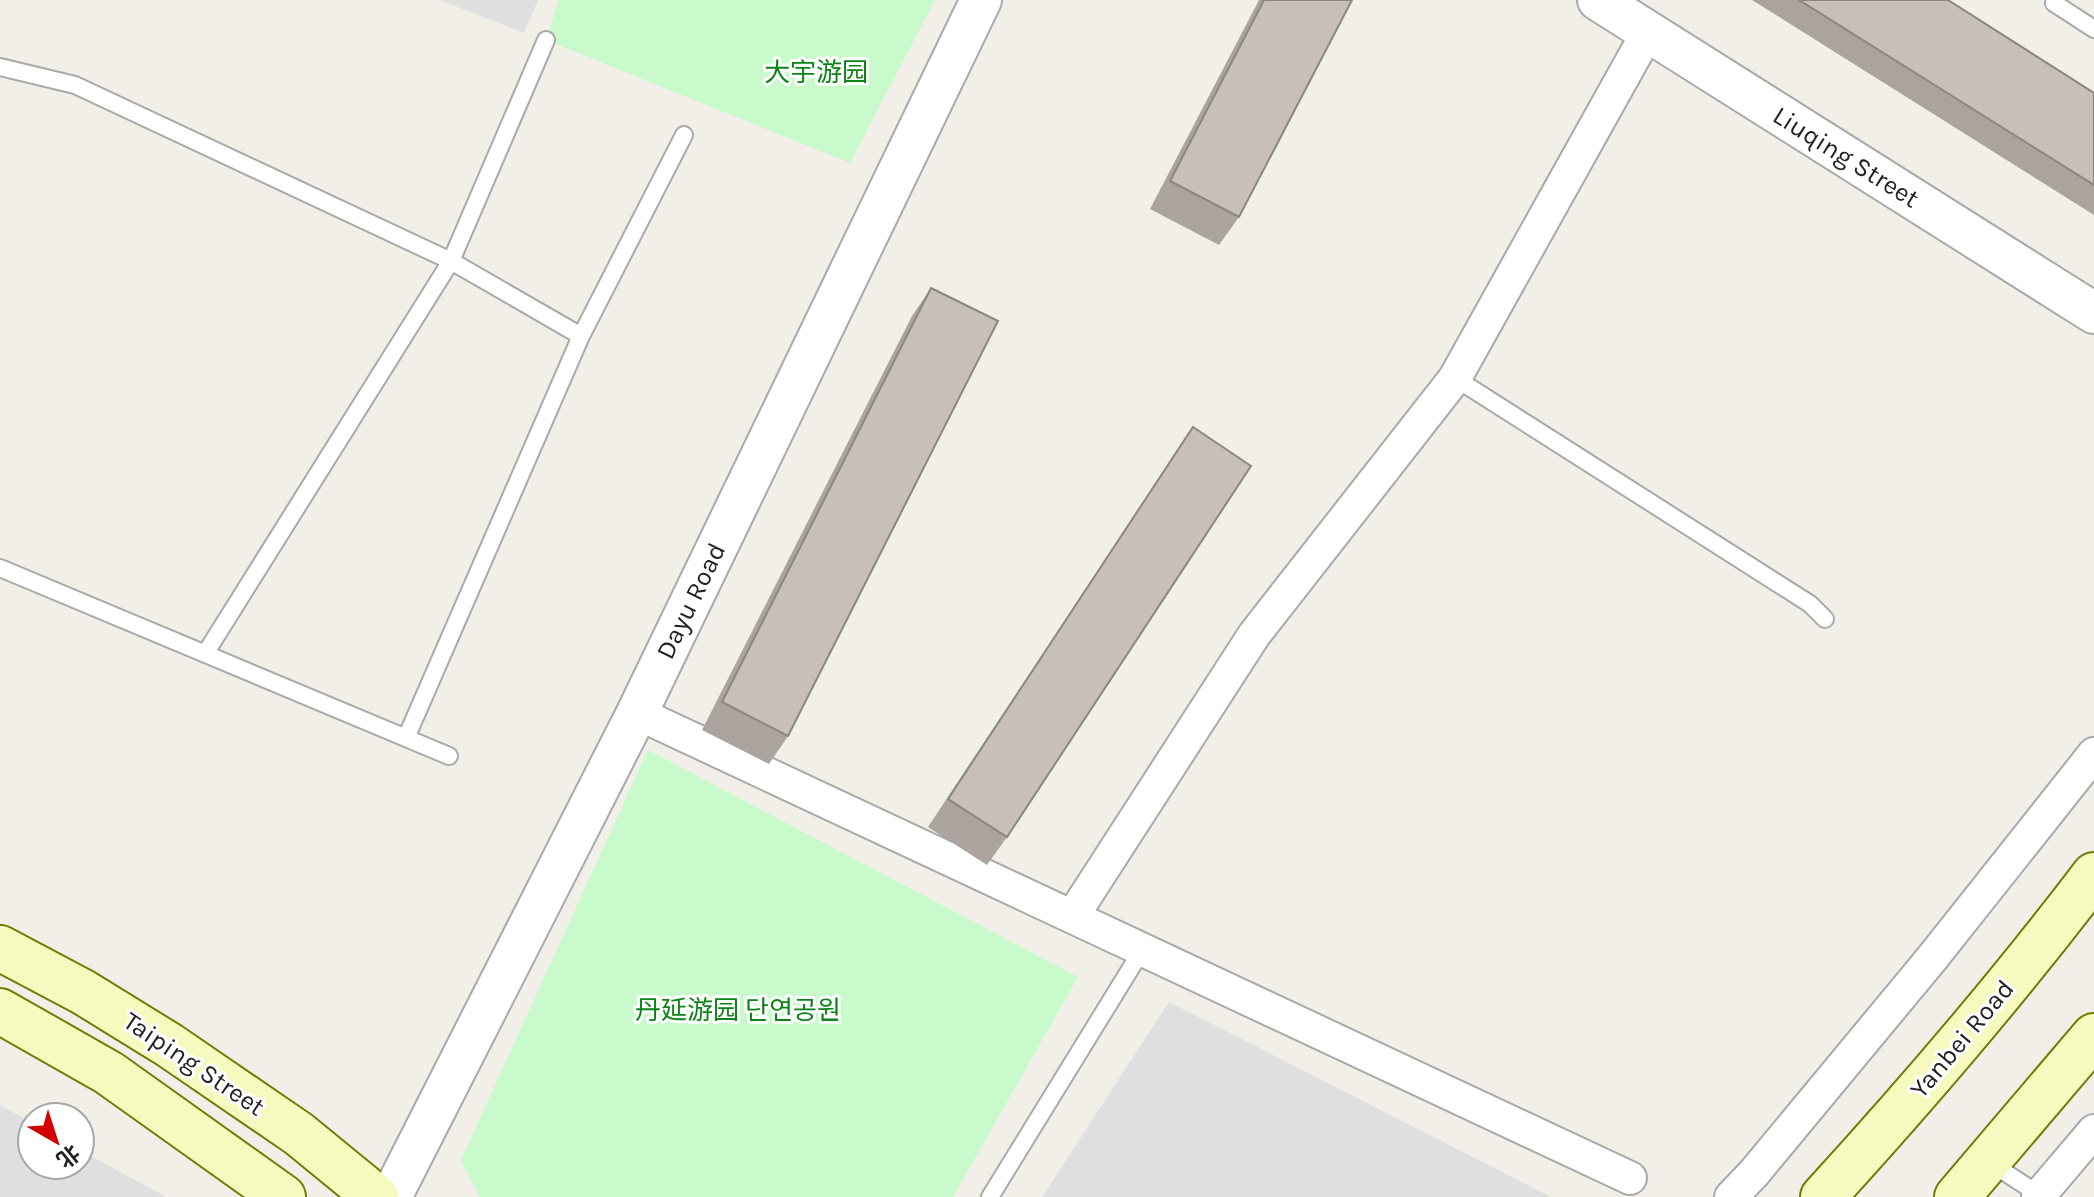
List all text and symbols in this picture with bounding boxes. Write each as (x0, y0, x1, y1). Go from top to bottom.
park label: 大宇游园 (764, 57, 868, 88)
street label: Liuqing Street (1767, 100, 1925, 214)
street label: Dayu Road (650, 538, 732, 664)
street label: Yanbei Road (1903, 973, 2021, 1105)
park label: 丹延游园 단연공원 (635, 995, 841, 1026)
street label: Taiping Street (117, 1005, 271, 1123)
north arrow (16, 1101, 96, 1181)
text: 北 (51, 1139, 85, 1173)

